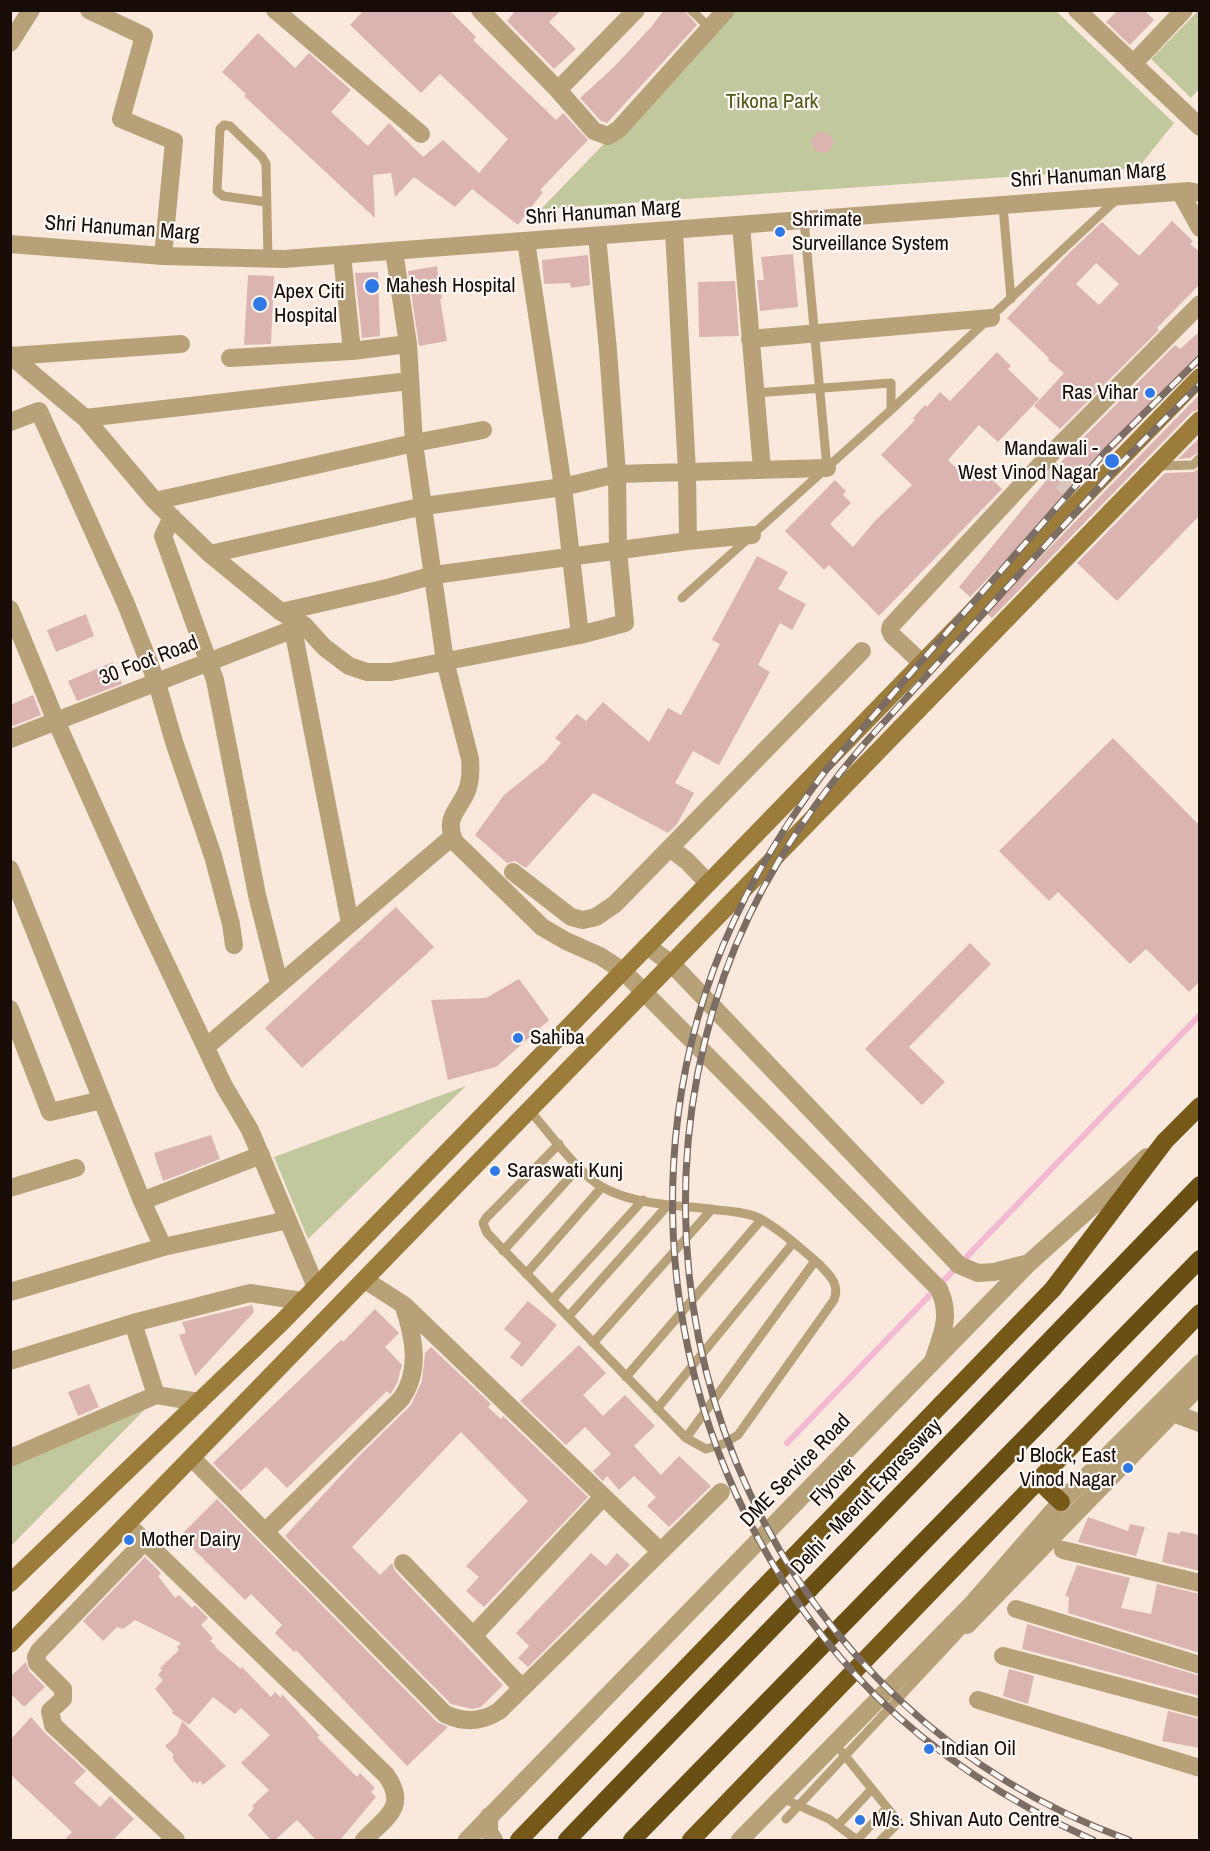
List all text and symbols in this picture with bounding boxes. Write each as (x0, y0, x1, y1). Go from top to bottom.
park label: Tikona Park (726, 89, 818, 115)
street label: Shri Hanuman Marg (1010, 158, 1166, 194)
street label: Shri Hanuman Marg (525, 195, 681, 231)
place label: Shrimate Surveillance System (792, 207, 949, 257)
street label: Shri Hanuman Marg (44, 211, 200, 247)
marker: Shrimate Surveillance System (773, 225, 787, 239)
place label: Mahesh Hospital (386, 273, 515, 299)
marker: Mahesh Hospital (363, 277, 381, 295)
place label: Apex Citi Hospital (274, 279, 345, 329)
marker: Apex Citi Hospital (251, 295, 269, 313)
place label: Ras Vihar (1062, 380, 1138, 406)
marker: Ras Vihar (1143, 386, 1157, 400)
place label: Mandawali - West Vinod Nagar (958, 436, 1098, 486)
marker: Mandawali - West Vinod Nagar (1103, 452, 1121, 470)
street label: 30 Foot Road (96, 631, 202, 691)
place label: Sahiba (530, 1025, 585, 1051)
marker: Sahiba (511, 1031, 525, 1045)
place label: Saraswati Kunj (507, 1158, 623, 1184)
marker: Saraswati Kunj (488, 1164, 502, 1178)
street label: DME Service Road (736, 1409, 856, 1533)
street label: Delhi - Meerut Expressway (786, 1414, 948, 1580)
place label: J Block, East Vinod Nagar (1016, 1443, 1116, 1493)
street label: Flyover (805, 1454, 863, 1512)
marker: J Block, East Vinod Nagar (1121, 1461, 1135, 1475)
place label: Mother Dairy (141, 1527, 241, 1553)
marker: Mother Dairy (122, 1533, 136, 1547)
place label: Indian Oil (941, 1736, 1016, 1762)
marker: Indian Oil (922, 1742, 936, 1756)
place label: M/s. Shivan Auto Centre (872, 1807, 1060, 1833)
marker: M/s. Shivan Auto Centre (853, 1813, 867, 1827)

